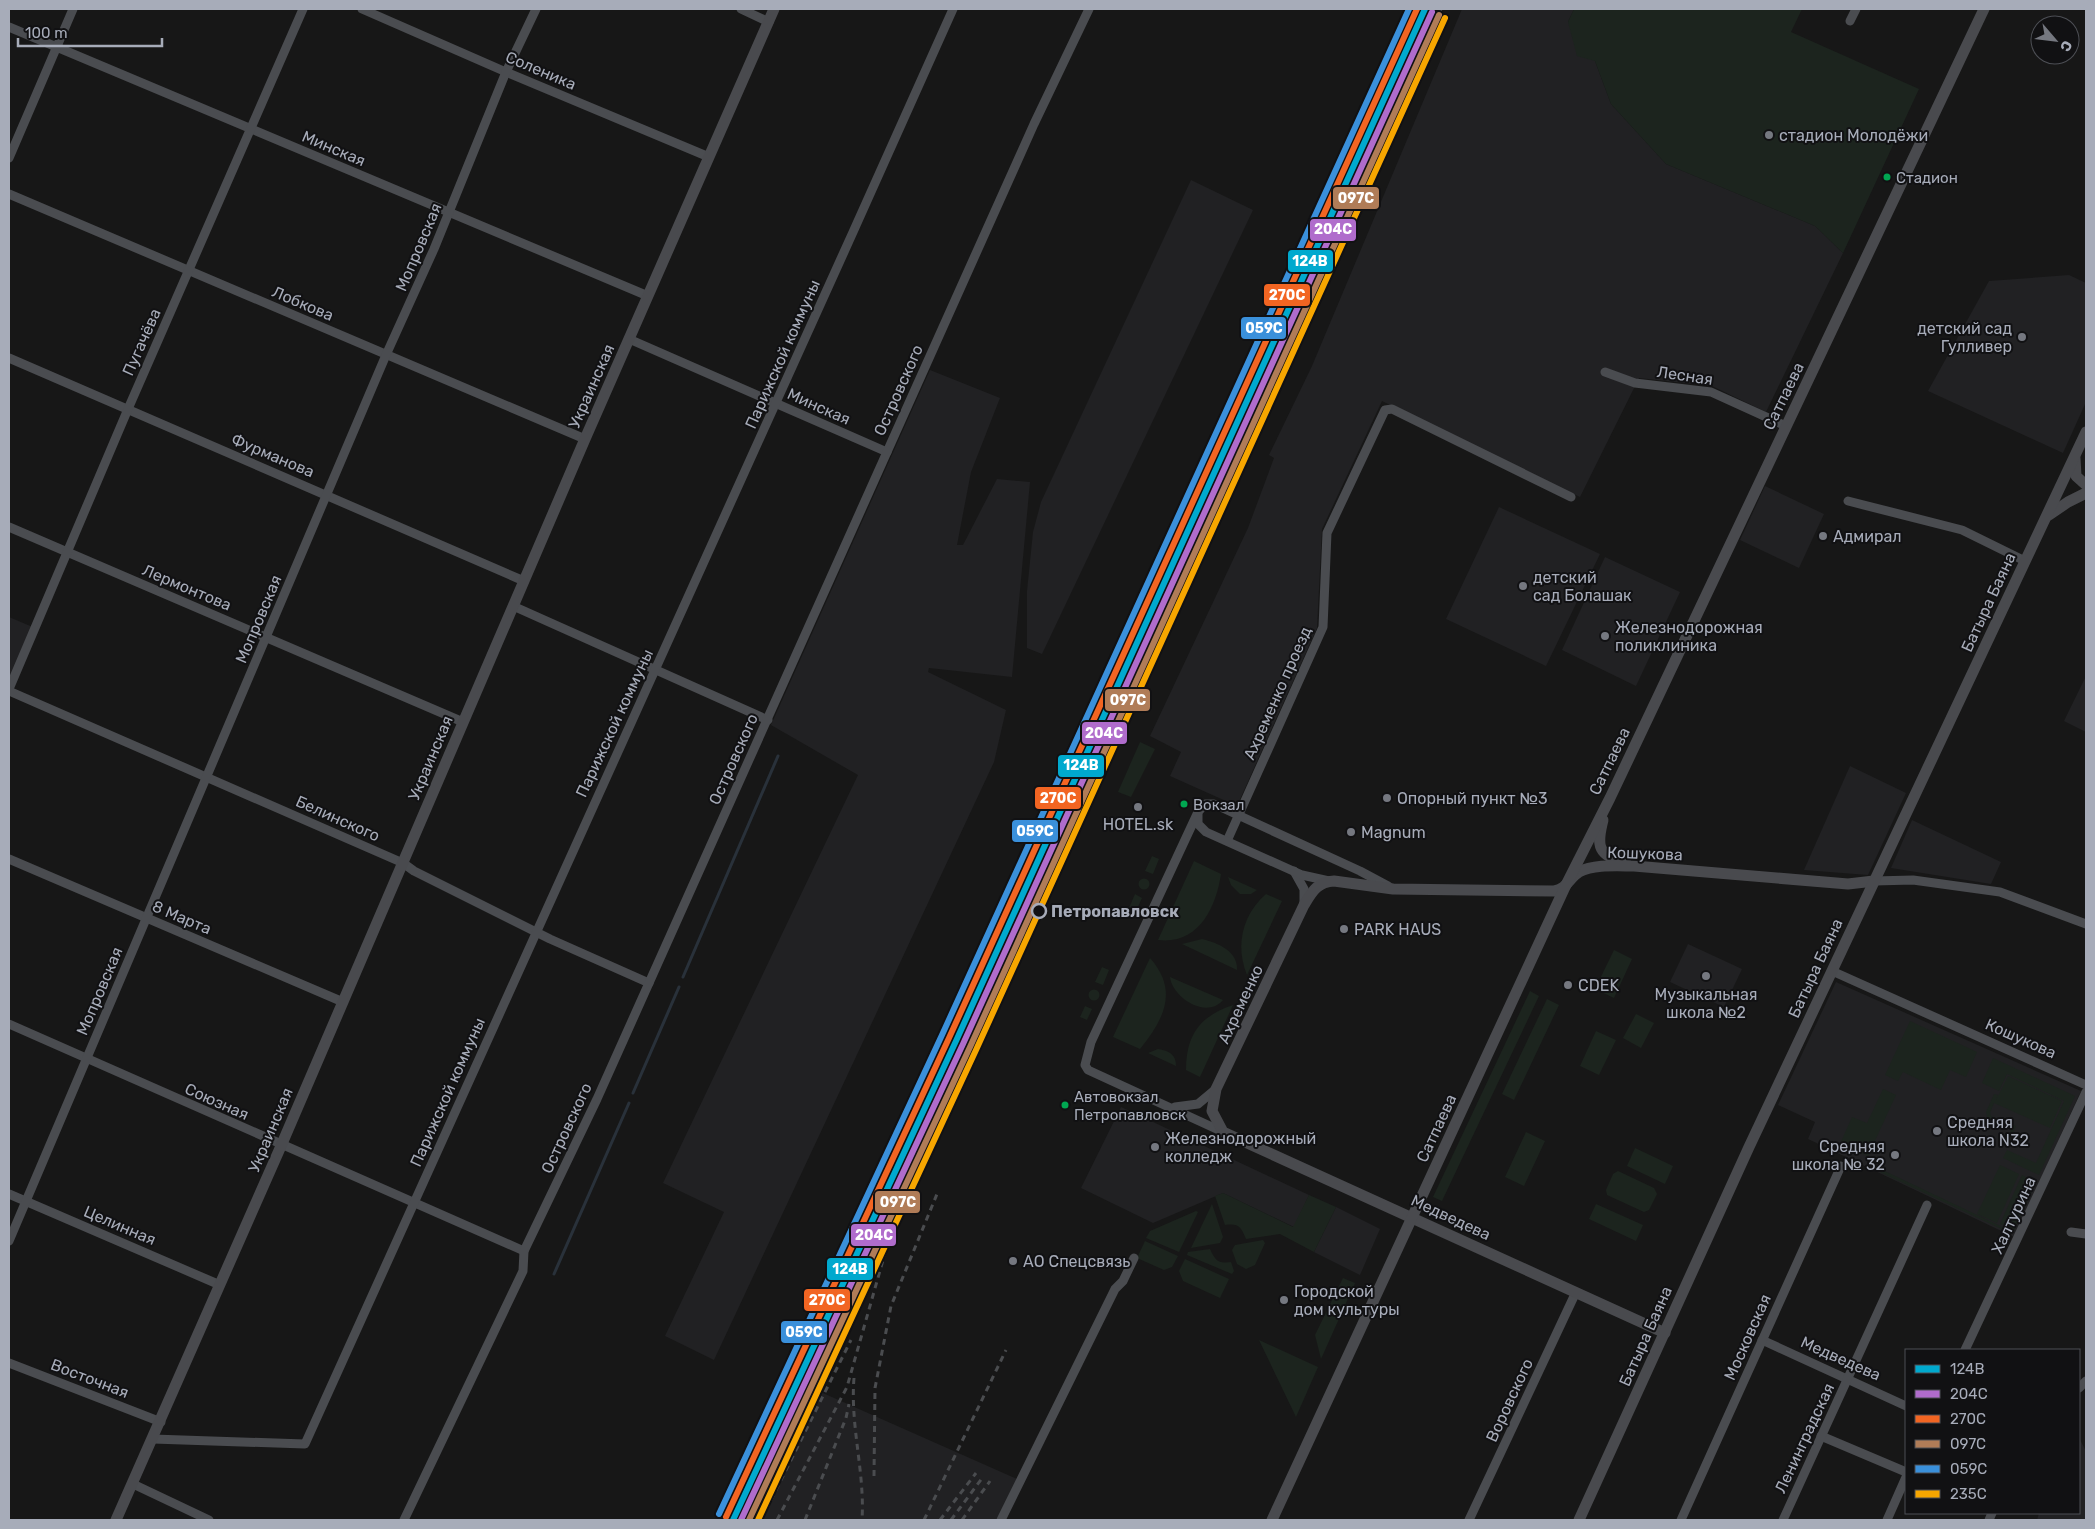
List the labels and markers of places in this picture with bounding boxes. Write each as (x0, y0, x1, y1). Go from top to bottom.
place label: стадион Молодёжи (1779, 126, 1928, 145)
marker: стадион Молодёжи (1763, 129, 1775, 141)
place label: Стадион (1896, 169, 1958, 187)
marker: Стадион (1882, 172, 1892, 182)
place label: детский сад Гулливер (1917, 319, 2012, 356)
marker: детский сад Гулливер (2016, 331, 2028, 343)
place label: Адмирал (1833, 527, 1902, 546)
marker: Адмирал (1817, 530, 1829, 542)
place label: детский сад Болашак (1533, 568, 1632, 605)
marker: детский сад Болашак (1517, 580, 1529, 592)
place label: Железнодорожная поликлиника (1615, 618, 1763, 655)
marker: Железнодорожная поликлиника (1599, 630, 1611, 642)
place label: Опорный пункт №3 (1397, 789, 1548, 808)
marker: Опорный пункт №3 (1381, 792, 1393, 804)
place label: Вокзал (1193, 796, 1244, 814)
marker: Вокзал (1179, 799, 1189, 809)
marker: HOTEL.sk (1132, 801, 1144, 813)
place label: HOTEL.sk (1103, 815, 1174, 834)
place label: Magnum (1361, 823, 1426, 842)
marker: Magnum (1345, 826, 1357, 838)
place label: Петропавловск (1051, 902, 1179, 921)
marker: Петропавловск (1031, 903, 1047, 919)
place label: PARK HAUS (1354, 920, 1441, 939)
marker: PARK HAUS (1338, 923, 1350, 935)
marker: Музыкальная школа №2 (1700, 970, 1712, 982)
place label: CDEK (1578, 976, 1619, 995)
marker: CDEK (1562, 979, 1574, 991)
place label: Музыкальная школа №2 (1655, 985, 1758, 1022)
place label: Автовокзал Петропавловск (1074, 1088, 1186, 1124)
marker: Автовокзал Петропавловск (1060, 1100, 1070, 1110)
place label: Средняя школа N32 (1947, 1113, 2029, 1150)
marker: Средняя школа N32 (1931, 1125, 1943, 1137)
place label: Железнодорожный колледж (1165, 1129, 1316, 1166)
place label: Средняя школа № 32 (1792, 1137, 1885, 1174)
marker: Железнодорожный колледж (1149, 1141, 1161, 1153)
marker: Средняя школа № 32 (1889, 1149, 1901, 1161)
place label: АО Спецсвязь (1023, 1252, 1130, 1271)
marker: АО Спецсвязь (1007, 1255, 1019, 1267)
place label: Городской дом культуры (1294, 1282, 1400, 1319)
marker: Городской дом культуры (1278, 1294, 1290, 1306)

